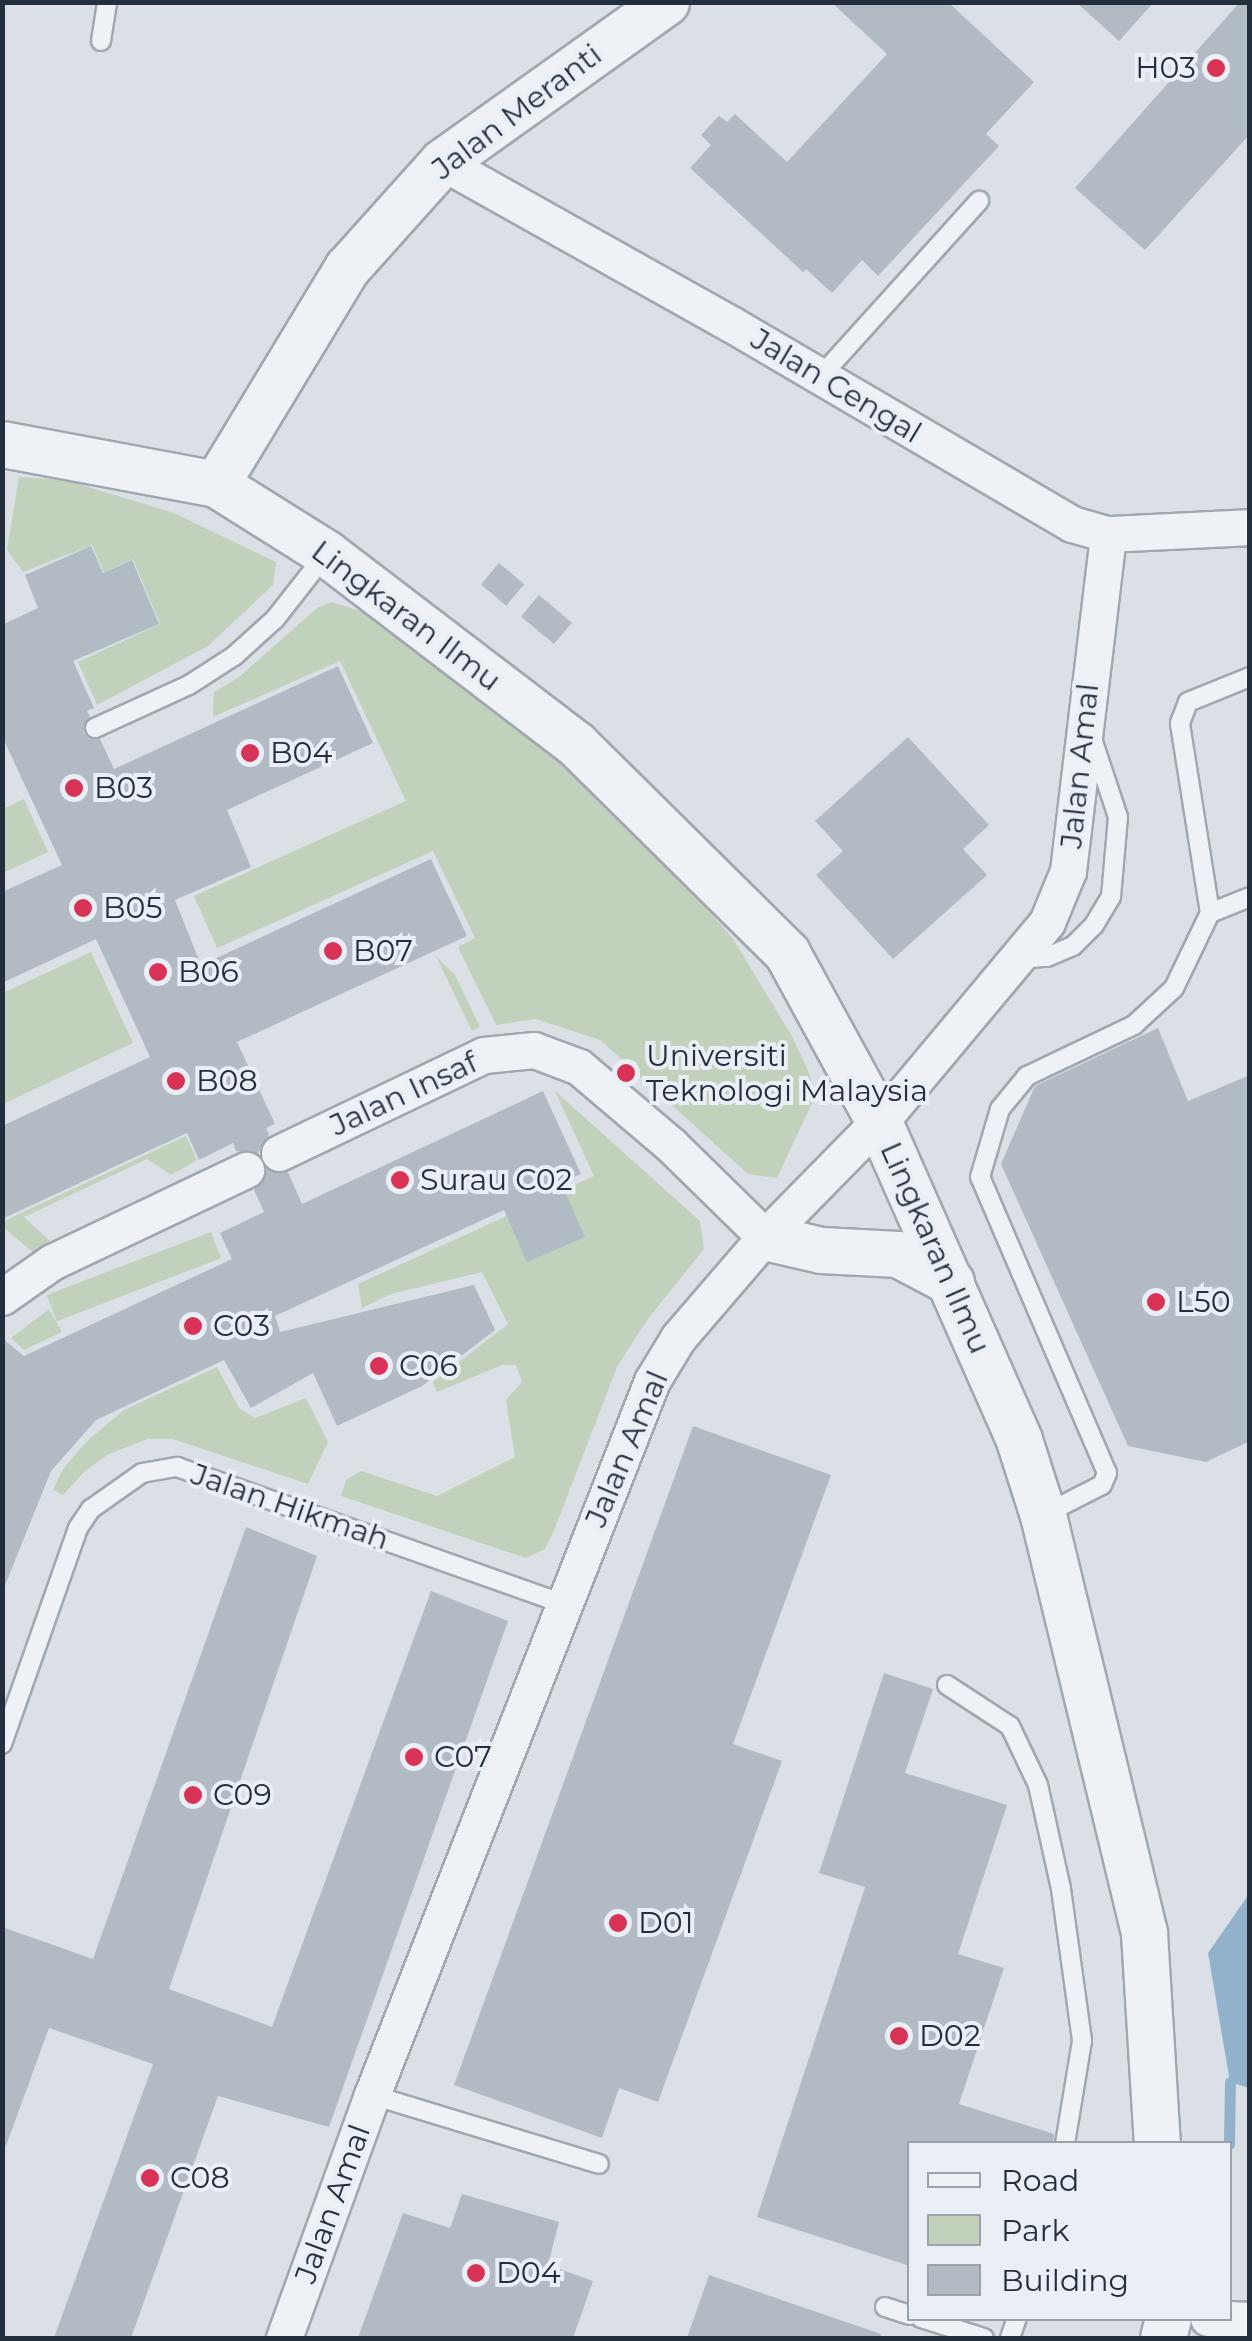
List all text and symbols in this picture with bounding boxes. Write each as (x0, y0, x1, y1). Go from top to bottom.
street label: Jalan Meranti (425, 37, 609, 187)
place label: H03 (1135, 50, 1196, 86)
marker: H03 (1205, 57, 1227, 79)
street label: Jalan Cengal (744, 321, 928, 451)
street label: Lingkaran Ilmu (304, 533, 508, 699)
street label: Jalan Amal (1053, 682, 1107, 850)
place label: B04 (270, 735, 332, 771)
marker: B04 (239, 742, 261, 764)
place label: B03 (94, 770, 153, 806)
marker: B03 (63, 777, 85, 799)
place label: B05 (103, 890, 162, 926)
marker: B05 (72, 897, 94, 919)
place label: B07 (353, 933, 413, 969)
marker: B07 (322, 940, 344, 962)
place label: B06 (178, 954, 239, 990)
marker: B06 (147, 961, 169, 983)
place label: Universiti Teknologi Malaysia (646, 1038, 928, 1108)
street label: Jalan Insaf (325, 1044, 483, 1144)
marker: Universiti Teknologi Malaysia (615, 1062, 637, 1084)
place label: B08 (196, 1063, 258, 1099)
marker: B08 (165, 1070, 187, 1092)
street label: Lingkaran Ilmu (872, 1137, 998, 1359)
place label: Surau C02 (420, 1162, 573, 1198)
marker: Surau C02 (389, 1169, 411, 1191)
place label: L50 (1176, 1284, 1231, 1320)
marker: L50 (1145, 1291, 1167, 1313)
place label: C03 (213, 1308, 270, 1344)
marker: C03 (182, 1315, 204, 1337)
place label: C06 (399, 1348, 458, 1384)
marker: C06 (368, 1355, 390, 1377)
street label: Jalan Amal (578, 1366, 676, 1532)
street label: Jalan Hikmah (186, 1456, 394, 1558)
place label: C07 (434, 1739, 492, 1775)
marker: C07 (403, 1746, 425, 1768)
place label: C09 (213, 1777, 272, 1813)
marker: C09 (182, 1784, 204, 1806)
place label: D01 (638, 1905, 693, 1941)
marker: D01 (607, 1912, 629, 1934)
place label: D02 (919, 2018, 981, 2054)
marker: D02 (888, 2025, 910, 2047)
street label: Jalan Amal (288, 2120, 378, 2288)
legend (907, 2141, 1232, 2321)
place label: C08 (170, 2160, 230, 2196)
text: Road (1001, 2162, 1079, 2199)
marker: C08 (139, 2167, 161, 2189)
text: Park (1001, 2212, 1070, 2249)
place label: D04 (496, 2255, 560, 2291)
marker: D04 (465, 2262, 487, 2284)
text: Building (1001, 2262, 1129, 2299)

